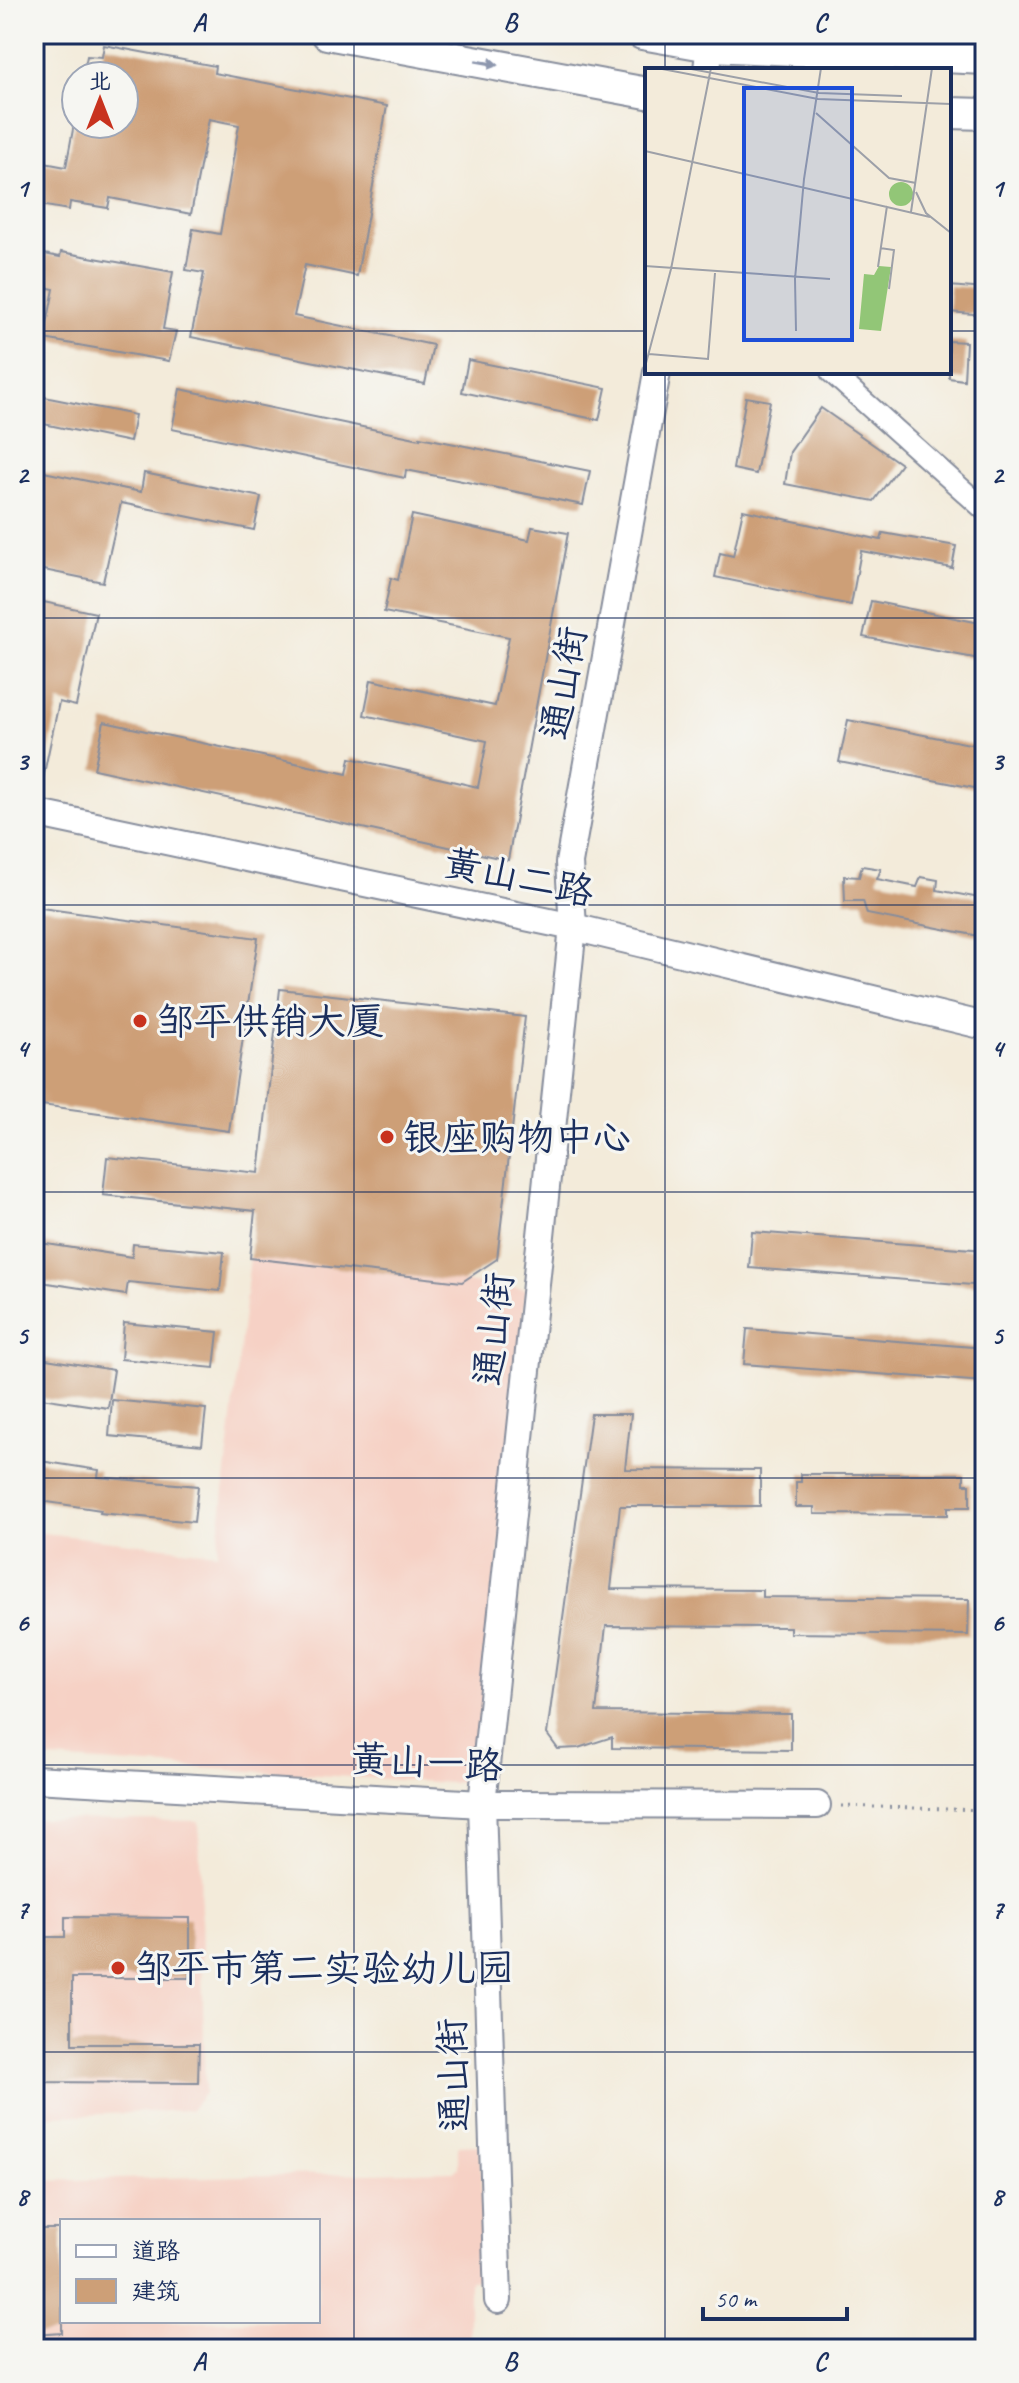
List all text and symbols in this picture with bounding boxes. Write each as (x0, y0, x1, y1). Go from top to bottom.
text: A (192, 6, 207, 39)
text: B (503, 6, 519, 39)
text: C (814, 6, 830, 39)
one-way arrow (474, 58, 499, 70)
north arrow (60, 60, 140, 140)
text: 北 (89, 67, 111, 95)
inset map (645, 68, 951, 374)
text: 1 (16, 172, 31, 205)
text: 1 (991, 172, 1006, 205)
text: 2 (16, 458, 30, 491)
text: 2 (991, 458, 1005, 491)
street label: 通山街 (530, 623, 597, 743)
text: 3 (16, 745, 30, 778)
text: 3 (991, 745, 1005, 778)
street label: 黄山二路 (440, 839, 598, 916)
place label: 邹平供销大厦 (156, 998, 384, 1045)
marker: 邹平供销大厦 (131, 1012, 149, 1030)
text: 4 (16, 1032, 31, 1065)
text: 4 (991, 1032, 1006, 1065)
place label: 银座购物中心 (403, 1114, 631, 1161)
marker: 银座购物中心 (378, 1128, 396, 1146)
street label: 通山街 (464, 1270, 523, 1388)
text: 5 (16, 1319, 30, 1352)
text: 5 (991, 1319, 1005, 1352)
text: 6 (16, 1606, 30, 1639)
text: 6 (991, 1606, 1005, 1639)
street label: 黄山一路 (350, 1735, 504, 1790)
text: 7 (16, 1893, 30, 1926)
text: 7 (991, 1893, 1005, 1926)
place label: 邹平市第二实验幼儿园 (134, 1945, 514, 1992)
marker: 邹平市第二实验幼儿园 (109, 1959, 127, 1977)
street label: 通山街 (428, 2017, 479, 2133)
text: 8 (16, 2180, 31, 2213)
text: 8 (991, 2180, 1006, 2213)
legend (60, 2219, 320, 2323)
text: 道路 (132, 2236, 180, 2266)
scale bar (703, 2271, 847, 2321)
text: 建筑 (132, 2276, 180, 2306)
text: 50 m (715, 2284, 758, 2314)
text: A (192, 2345, 207, 2378)
text: B (503, 2345, 519, 2378)
text: C (814, 2345, 830, 2378)

